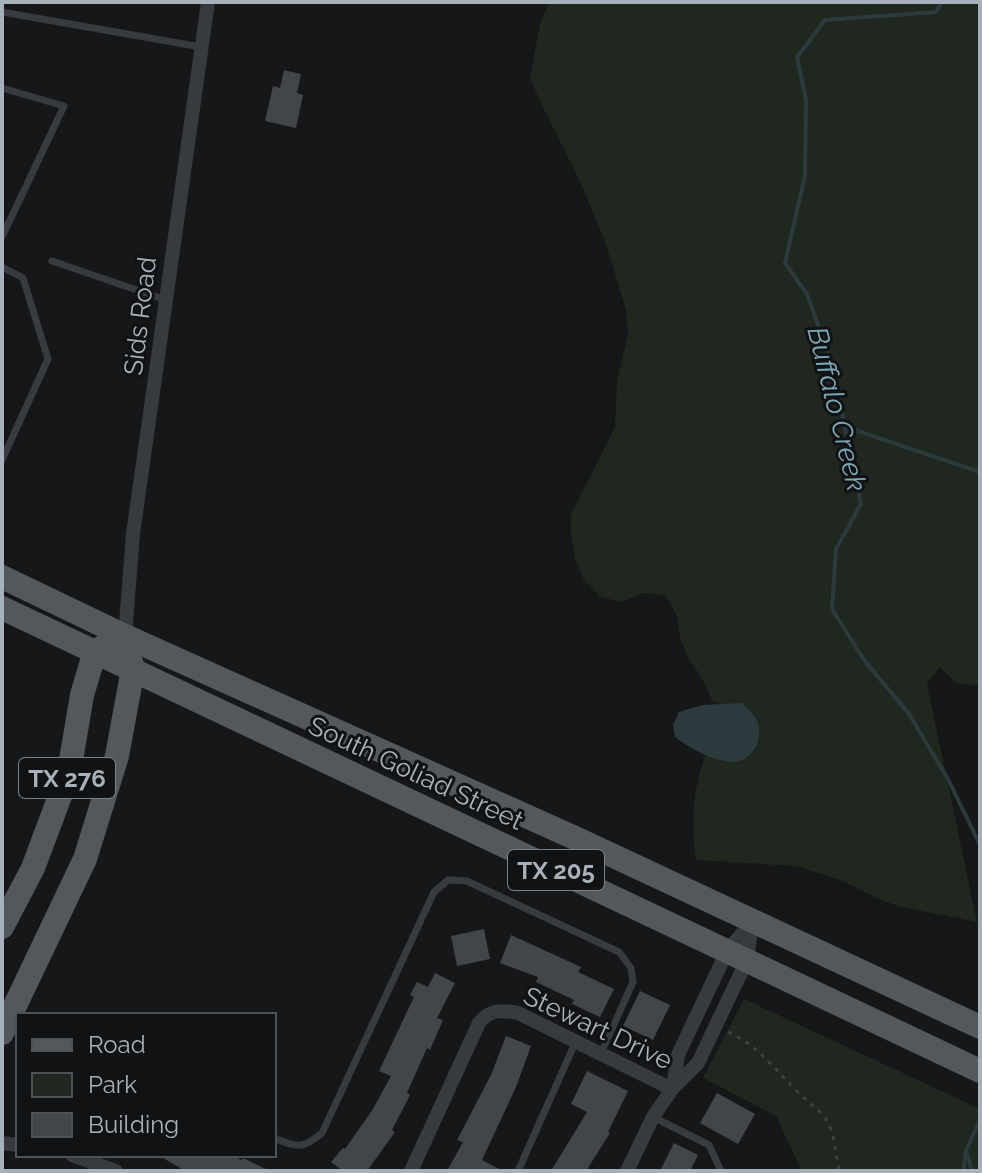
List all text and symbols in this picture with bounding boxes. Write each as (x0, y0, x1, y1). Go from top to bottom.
street label: Sids Road (118, 255, 162, 377)
water label: Buffalo Creek (801, 323, 873, 495)
street label: South Goliad Street (304, 710, 528, 836)
road number: TX 276 (19, 758, 115, 798)
road number: TX 205 (508, 850, 604, 890)
street label: Stewart Drive (519, 981, 677, 1075)
legend (16, 1013, 276, 1157)
text: Road (88, 1030, 146, 1059)
text: Park (88, 1070, 137, 1099)
text: Building (88, 1110, 179, 1139)

